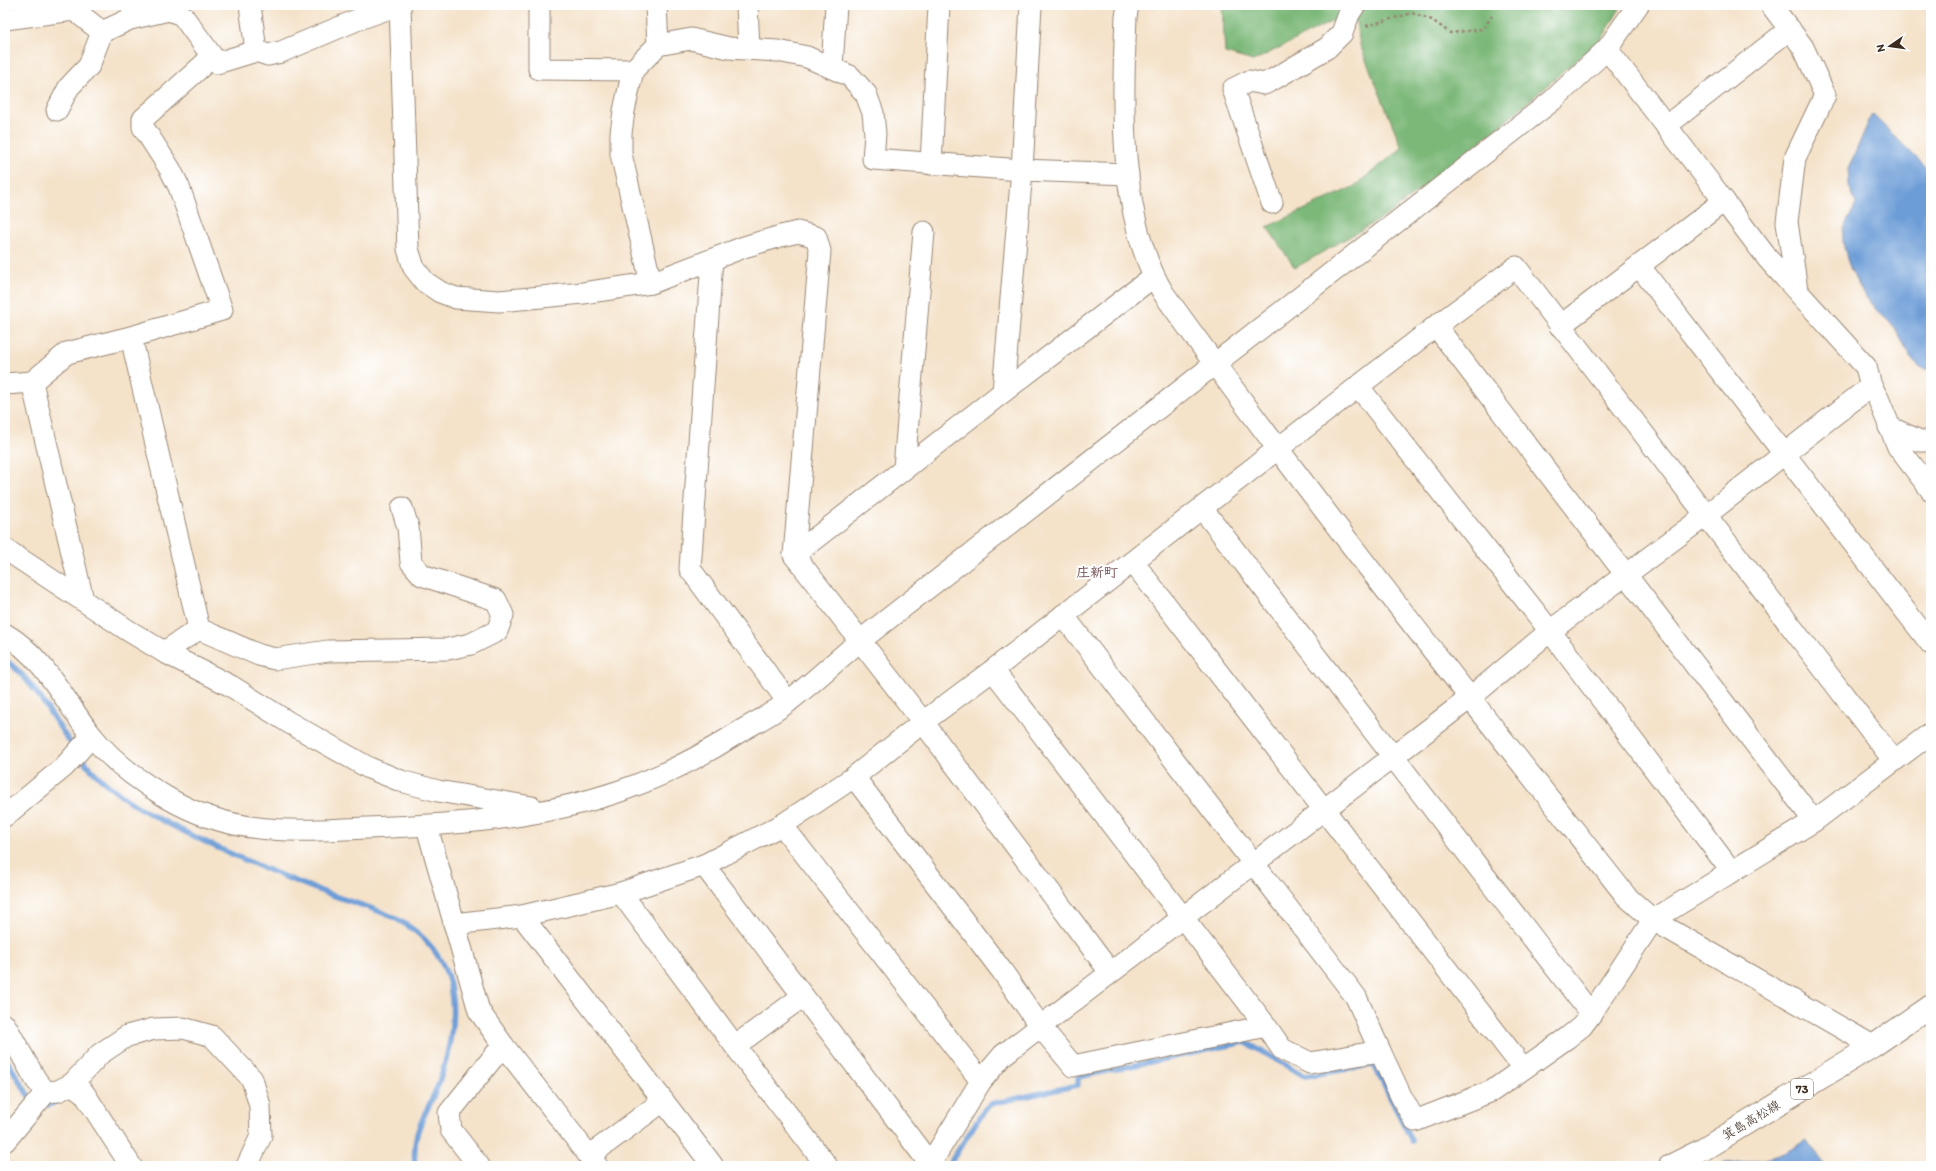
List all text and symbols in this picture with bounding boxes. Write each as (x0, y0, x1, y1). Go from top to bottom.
north arrow (1870, 26, 1910, 66)
text: N (1874, 43, 1888, 53)
district label: 庄新町 (1076, 564, 1118, 581)
road number: 73 (1791, 1079, 1813, 1099)
street label: 箕島高松線 (1719, 1096, 1784, 1143)

